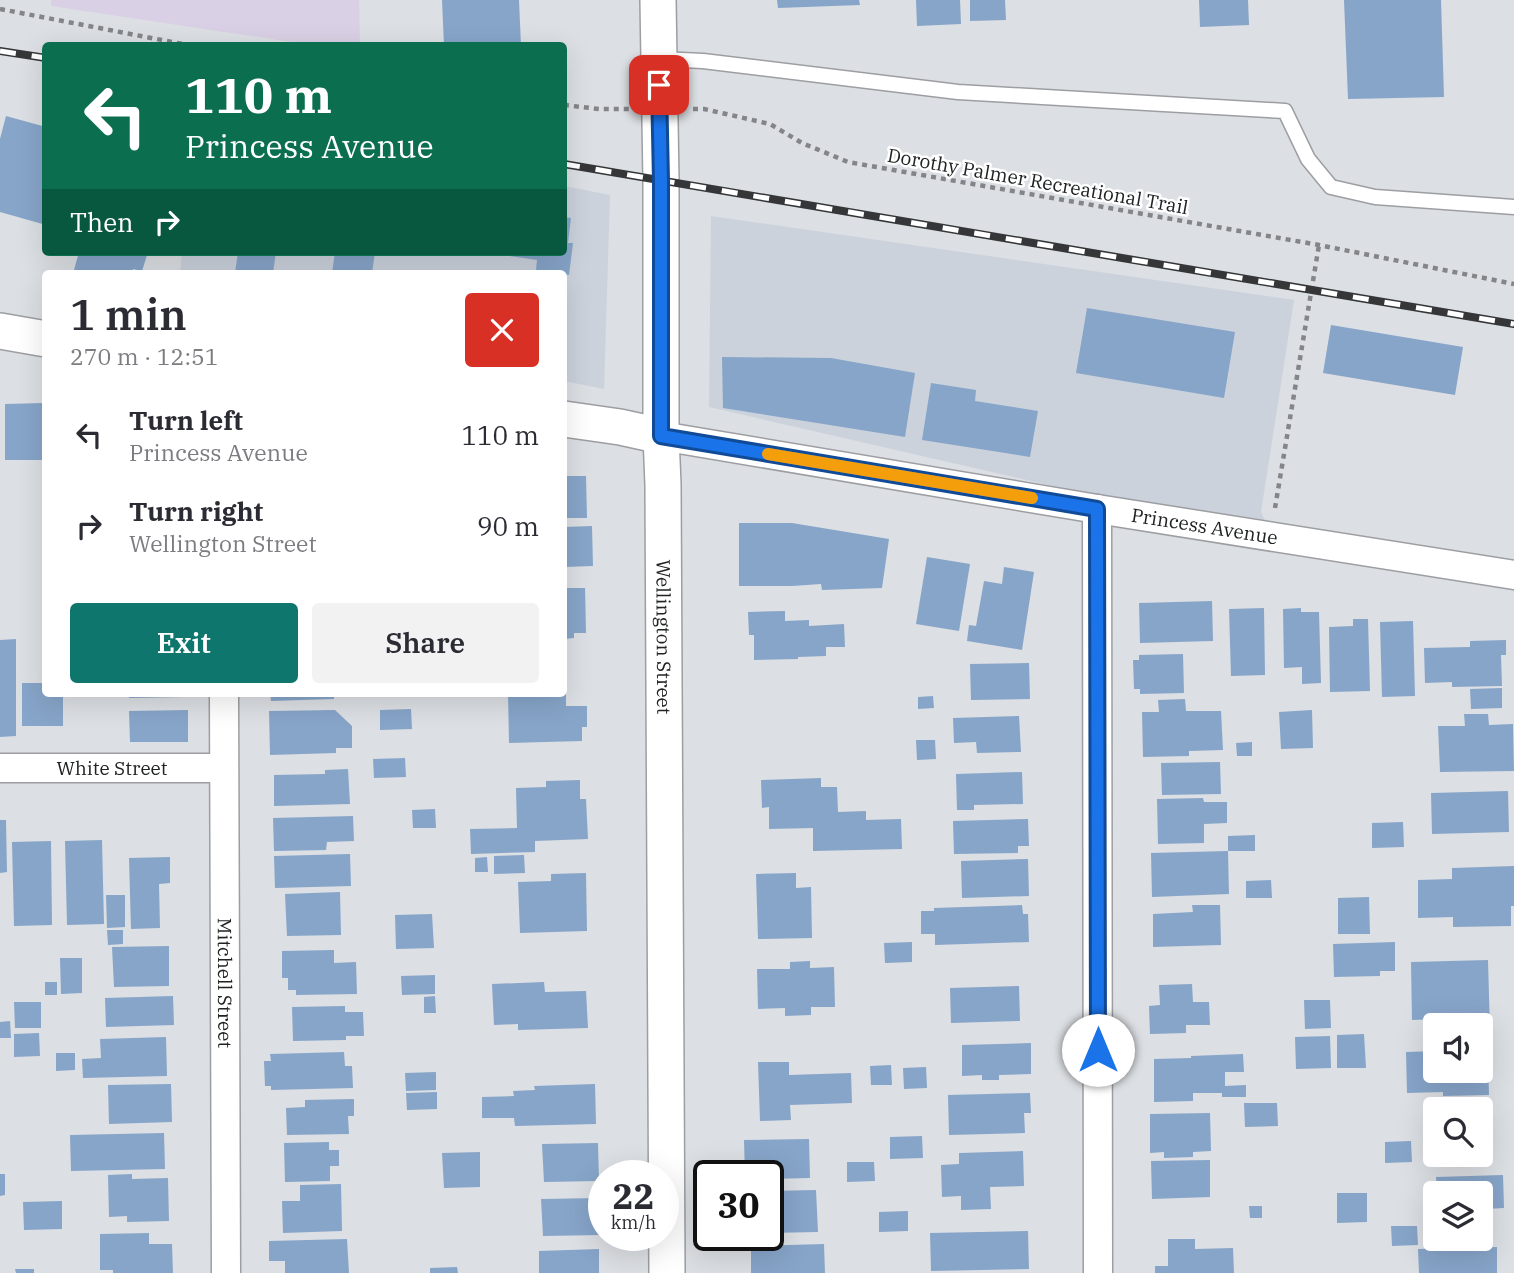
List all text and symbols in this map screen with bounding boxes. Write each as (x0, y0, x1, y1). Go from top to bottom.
pin (629, 55, 689, 115)
text: 110 m (185, 63, 332, 126)
icon: arrive (640, 66, 678, 104)
icon: left (70, 70, 161, 161)
text: Princess Avenue (185, 125, 434, 167)
street label: Dorothy Palmer Recreational Trail (886, 143, 1191, 219)
icon: right (148, 203, 186, 241)
text: Then (70, 205, 134, 239)
text: 1 min (70, 287, 187, 342)
button: close (465, 293, 539, 367)
text: 270 m · 12:51 (70, 341, 219, 371)
text: Turn left (129, 403, 243, 437)
icon: left (70, 416, 108, 454)
text: 110 m (461, 418, 539, 452)
text: Princess Avenue (129, 437, 308, 467)
text: Turn right (129, 494, 263, 528)
street label: Princess Avenue (1130, 503, 1279, 549)
icon: right (70, 507, 108, 545)
text: 90 m (477, 509, 539, 543)
text: Wellington Street (129, 528, 317, 558)
street label: Wellington Street (651, 559, 676, 715)
button: Exit (70, 603, 298, 683)
button: Share (312, 603, 539, 683)
street label: White Street (56, 756, 168, 780)
street label: Mitchell Street (213, 918, 237, 1049)
position arrow (1061, 1013, 1135, 1087)
map controls (1423, 1013, 1493, 1251)
button: sound (1423, 1013, 1493, 1083)
button: search (1423, 1097, 1493, 1167)
speed limit sign: 30 (693, 1160, 784, 1251)
text: 22 (612, 1173, 655, 1219)
button: layers (1423, 1181, 1493, 1251)
text: km/h (611, 1211, 656, 1234)

